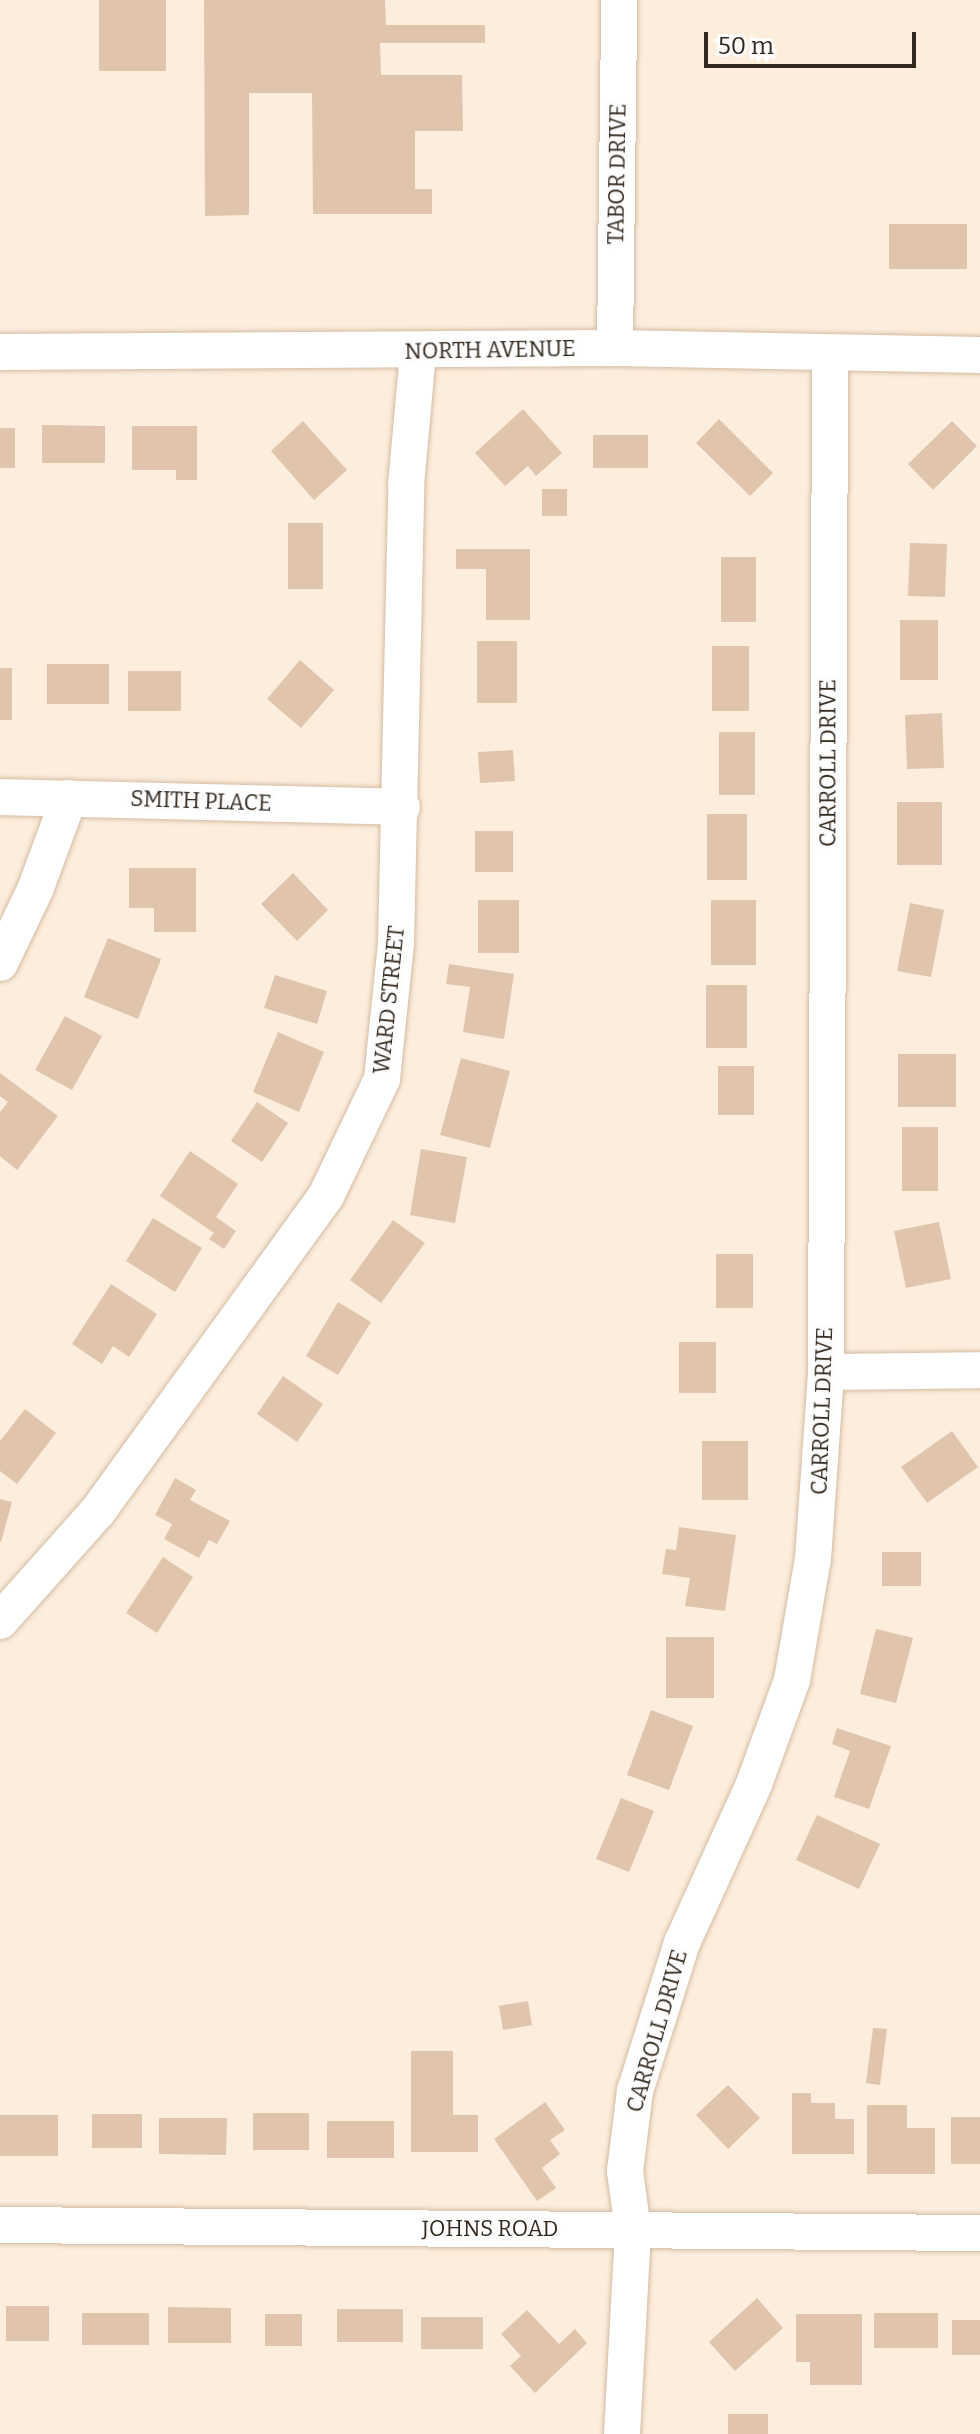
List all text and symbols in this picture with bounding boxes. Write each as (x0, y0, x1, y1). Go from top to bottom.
scale bar (708, 16, 920, 66)
text: 50 m (718, 32, 774, 60)
street label: TABOR DRIVE (603, 103, 631, 245)
street label: NORTH AVENUE (404, 335, 576, 365)
street label: CARROLL DRIVE (815, 679, 841, 847)
street label: SMITH PLACE (130, 785, 272, 817)
street label: WARD STREET (368, 925, 410, 1075)
street label: CARROLL DRIVE (806, 1327, 838, 1495)
street label: CARROLL DRIVE (621, 1947, 693, 2115)
street label: JOHNS ROAD (422, 2216, 558, 2242)

